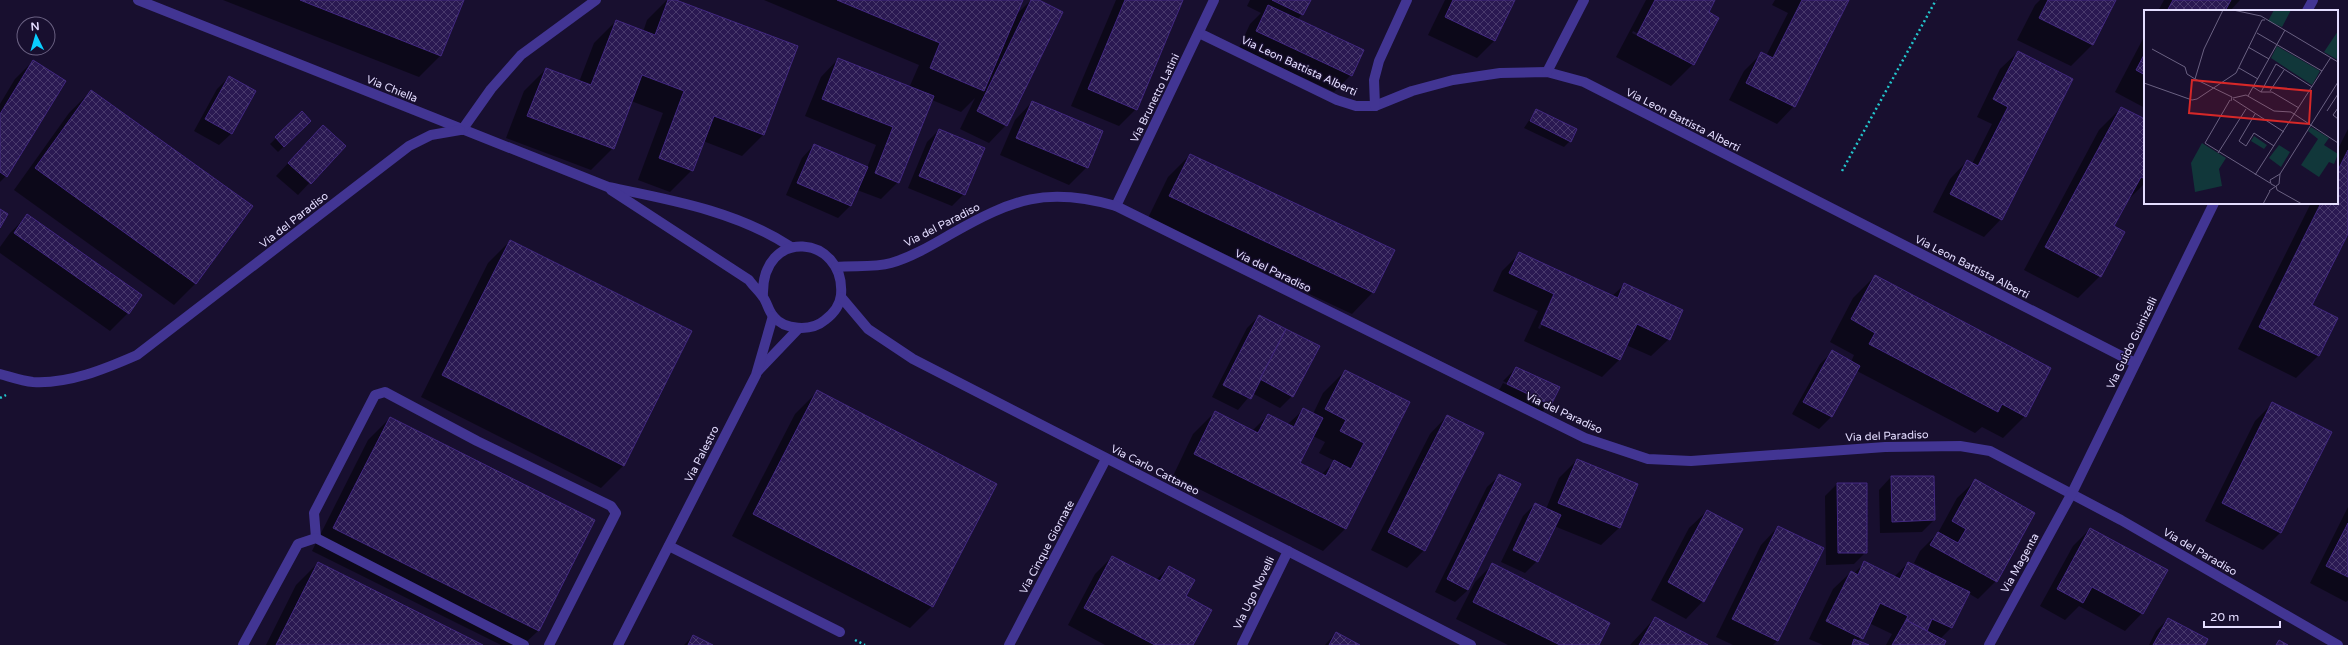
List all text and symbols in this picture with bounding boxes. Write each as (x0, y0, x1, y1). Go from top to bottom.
inset map (2144, 10, 2338, 204)
north arrow (16, 16, 56, 56)
text: N (30, 20, 40, 33)
street label: Via Leon Battista Alberti (1239, 33, 1359, 99)
street label: Via Brunetto Latini (1128, 51, 1182, 145)
street label: Via Chiella (364, 73, 420, 105)
street label: Via Leon Battista Alberti (1624, 85, 1742, 155)
street label: Via del Paradiso (257, 189, 331, 251)
street label: Via del Paradiso (902, 200, 982, 250)
street label: Via Leon Battista Alberti (1913, 232, 2031, 302)
street label: Via del Paradiso (1233, 247, 1314, 295)
street label: Via Guido Guinizelli (2104, 295, 2160, 391)
street label: Via del Paradiso (1523, 389, 1605, 437)
street label: Via Palestro (682, 423, 722, 484)
street label: Via del Paradiso (1845, 428, 1929, 444)
street label: Via Carlo Cattaneo (1109, 442, 1202, 498)
street label: Via Cinque Giornate (1017, 498, 1077, 596)
street label: Via del Paradiso (2161, 526, 2240, 579)
street label: Via Magenta (1998, 531, 2042, 595)
street label: Via Ugo Novelli (1231, 554, 1277, 632)
scale bar (2204, 603, 2280, 629)
text: 20 m (2210, 610, 2239, 624)

